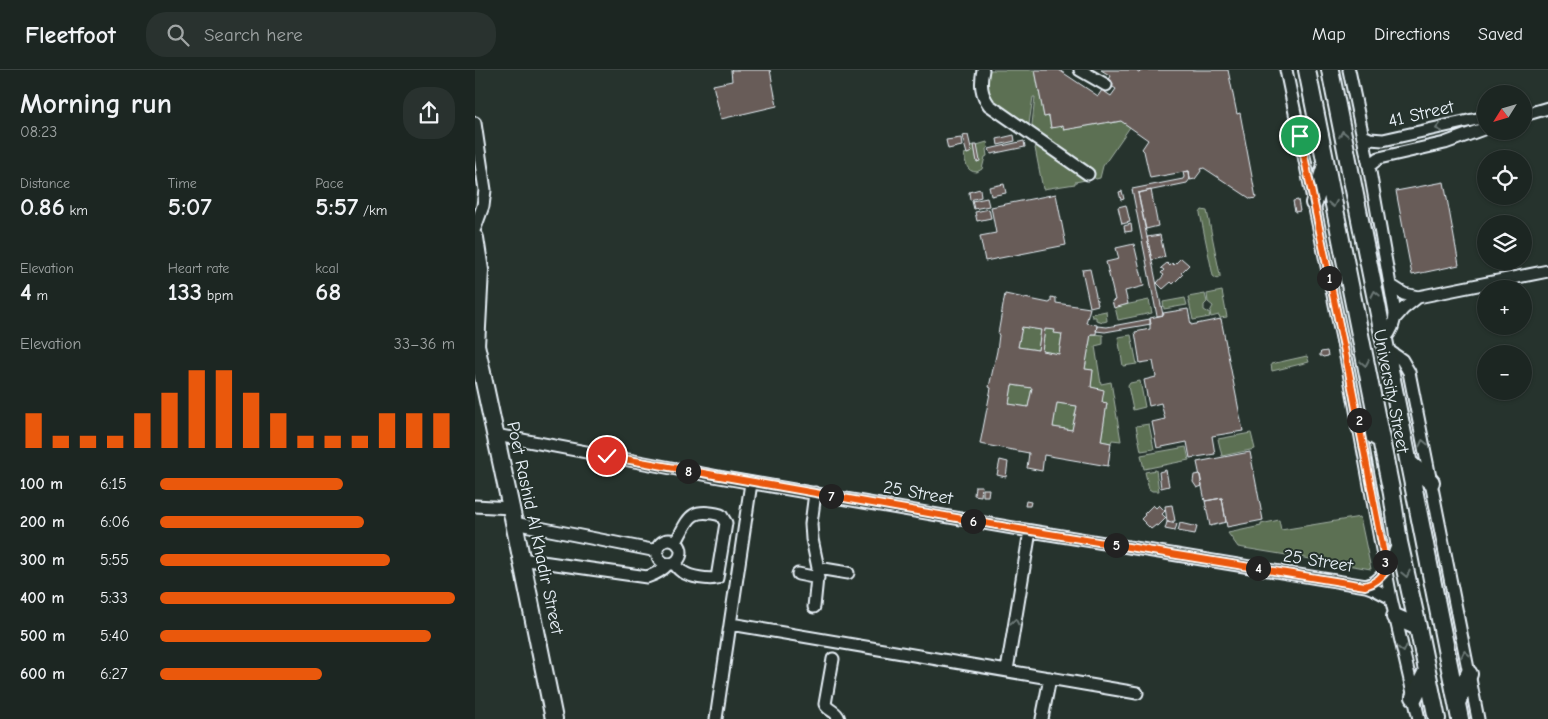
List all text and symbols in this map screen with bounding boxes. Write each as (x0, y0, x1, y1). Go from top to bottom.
search box (146, 12, 496, 57)
text: Fleetfoot (25, 21, 116, 49)
icon: search (164, 21, 192, 49)
text: Search here (204, 24, 303, 46)
text: Map (1312, 24, 1346, 45)
text: Directions (1374, 24, 1450, 45)
text: Saved (1478, 24, 1523, 45)
north arrow (1477, 85, 1533, 140)
map controls (1477, 85, 1532, 400)
button: share (403, 87, 455, 139)
text: Morning run (20, 88, 172, 120)
street label: 41 Street (1386, 96, 1457, 132)
pin (1279, 115, 1321, 157)
icon: arrive (1286, 122, 1314, 150)
one-way arrow (1434, 122, 1443, 133)
text: 08:23 (20, 123, 57, 141)
one-way arrow (1338, 130, 1348, 139)
button: locate (1477, 150, 1532, 205)
text: Distance (20, 175, 70, 192)
text: Time (168, 175, 197, 192)
text: Pace (315, 175, 344, 192)
text: 0.86 (20, 192, 65, 221)
text: 5:07 (168, 192, 212, 221)
text: 5:57 (315, 192, 358, 221)
one-way arrow (1328, 199, 1338, 208)
text: km (65, 202, 88, 219)
text: /km (358, 202, 387, 219)
button: layers (1477, 215, 1532, 270)
text: Elevation (20, 260, 74, 277)
text: Heart rate (168, 260, 229, 277)
text: kcal (315, 260, 339, 277)
pin: 1 (1317, 266, 1341, 290)
text: 1 (1327, 270, 1332, 287)
text: 4 (20, 277, 32, 306)
text: 133 (168, 277, 202, 306)
text: 68 (315, 277, 341, 306)
button: + (1477, 280, 1532, 335)
text: m (32, 287, 48, 304)
text: bpm (202, 287, 233, 304)
one-way arrow (1370, 289, 1381, 298)
street label: University Street (1369, 327, 1413, 456)
text: Elevation (20, 335, 81, 353)
text: 33–36 m (394, 335, 455, 353)
button: − (1477, 345, 1532, 400)
one-way arrow (1360, 359, 1370, 367)
pin: 2 (1347, 408, 1371, 432)
text: 2 (1356, 412, 1363, 429)
street label: Poet Rashid Al Khadir Street (502, 420, 568, 637)
pin (586, 435, 628, 477)
one-way arrow (1419, 439, 1429, 448)
icon: check (593, 442, 621, 470)
pin: 8 (675, 458, 701, 484)
text: 8 (685, 463, 692, 480)
text: 100 m (20, 475, 63, 493)
text: 6:15 (100, 475, 127, 493)
street label: 25 Street (882, 477, 955, 510)
pin: 7 (819, 484, 843, 508)
text: 7 (828, 488, 835, 505)
pin: 6 (961, 508, 985, 534)
text: 200 m (20, 513, 65, 531)
text: 6:06 (100, 513, 130, 531)
text: 6 (970, 513, 977, 530)
pin: 5 (1103, 532, 1129, 558)
text: 5 (1113, 537, 1120, 554)
street label: 25 Street (1282, 545, 1355, 577)
pin: 3 (1373, 550, 1397, 574)
text: 300 m (20, 551, 65, 569)
text: 5:55 (100, 551, 129, 569)
text: 3 (1382, 554, 1389, 571)
pin: 4 (1245, 556, 1271, 580)
text: 4 (1255, 560, 1262, 577)
one-way arrow (1400, 569, 1411, 578)
text: 400 m (20, 589, 64, 607)
text: 5:33 (100, 589, 128, 607)
one-way arrow (1009, 618, 1019, 627)
text: 500 m (20, 627, 65, 645)
text: 5:40 (100, 627, 129, 645)
one-way arrow (1397, 645, 1408, 654)
one-way arrow (1461, 650, 1471, 658)
text: 600 m (20, 665, 65, 683)
text: 6:27 (100, 665, 127, 683)

